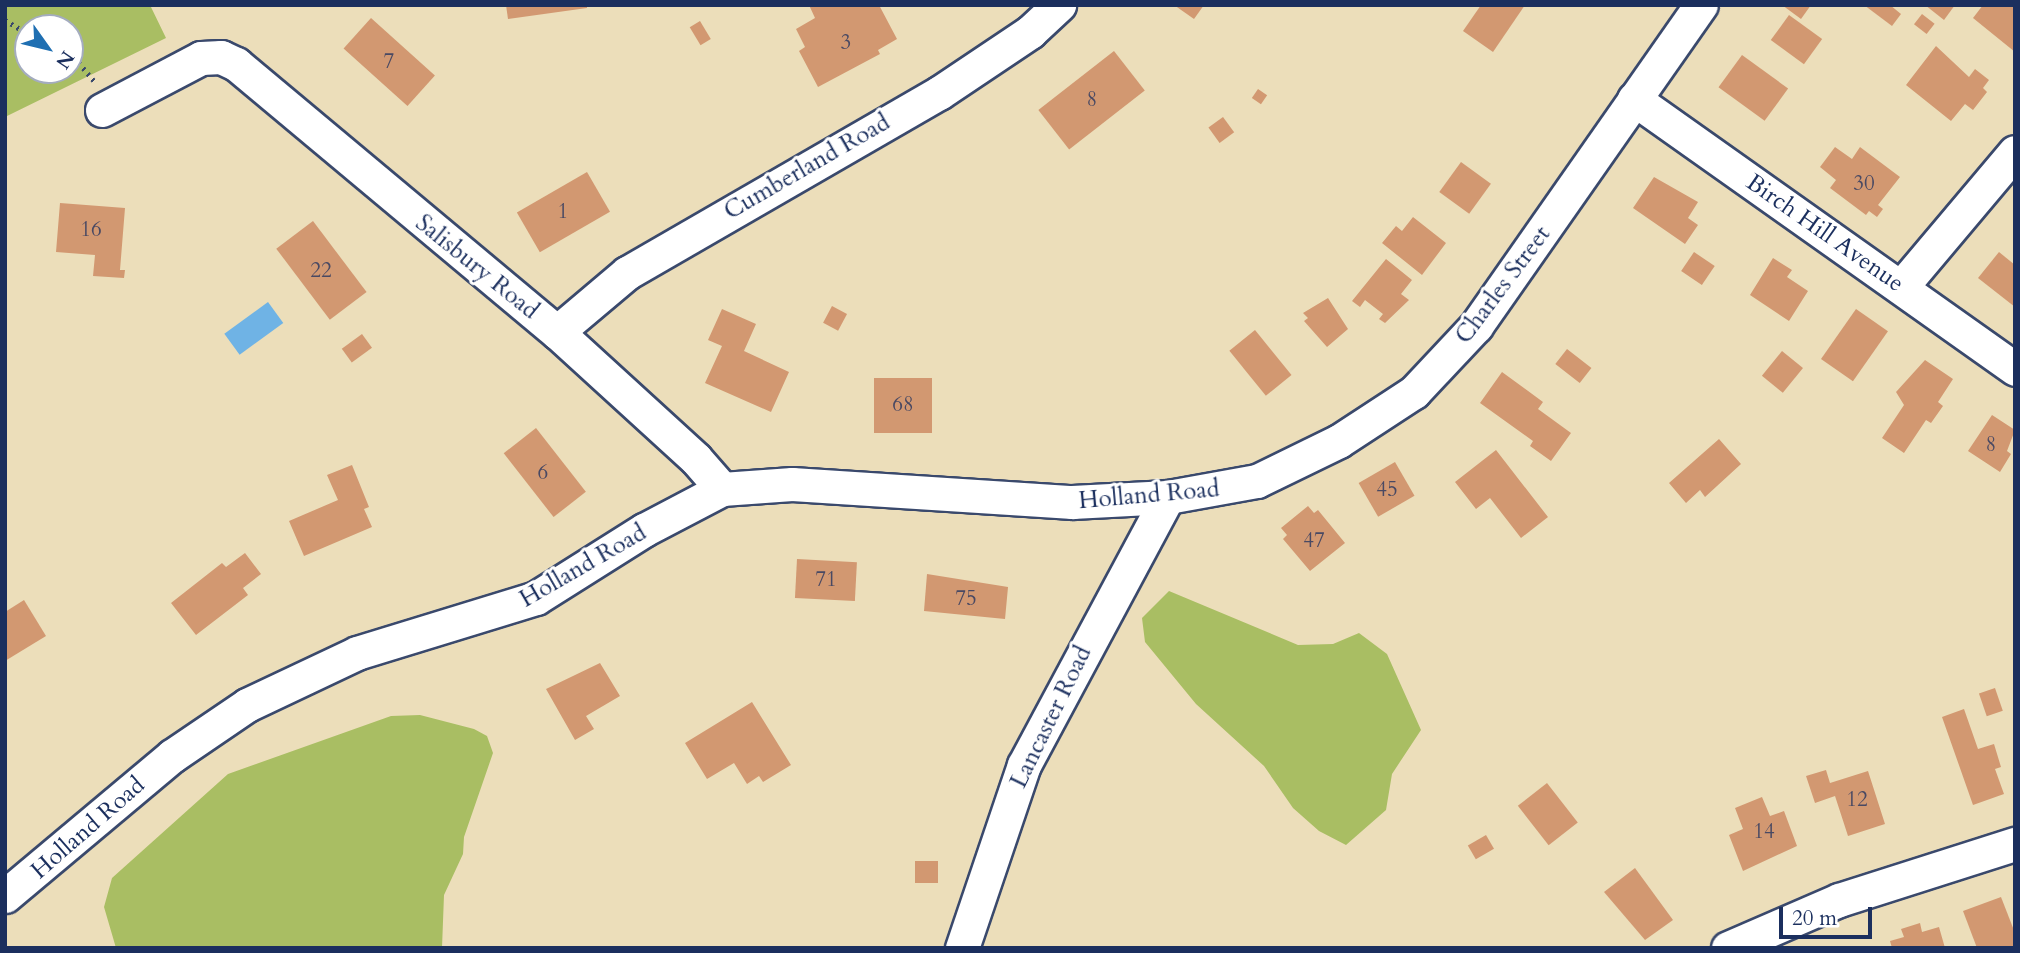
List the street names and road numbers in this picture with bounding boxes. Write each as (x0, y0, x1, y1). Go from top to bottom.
street label: Cumberland Road (719, 108, 895, 226)
street label: Birch Hill Avenue (1741, 168, 1909, 298)
street label: Salisbury Road (410, 209, 544, 325)
street label: Charles Street (1449, 220, 1557, 350)
street label: Holland Road (1077, 475, 1221, 515)
street label: Holland Road (515, 518, 651, 614)
street label: Lancaster Road (1004, 641, 1098, 793)
street label: Holland Road (25, 771, 151, 885)

